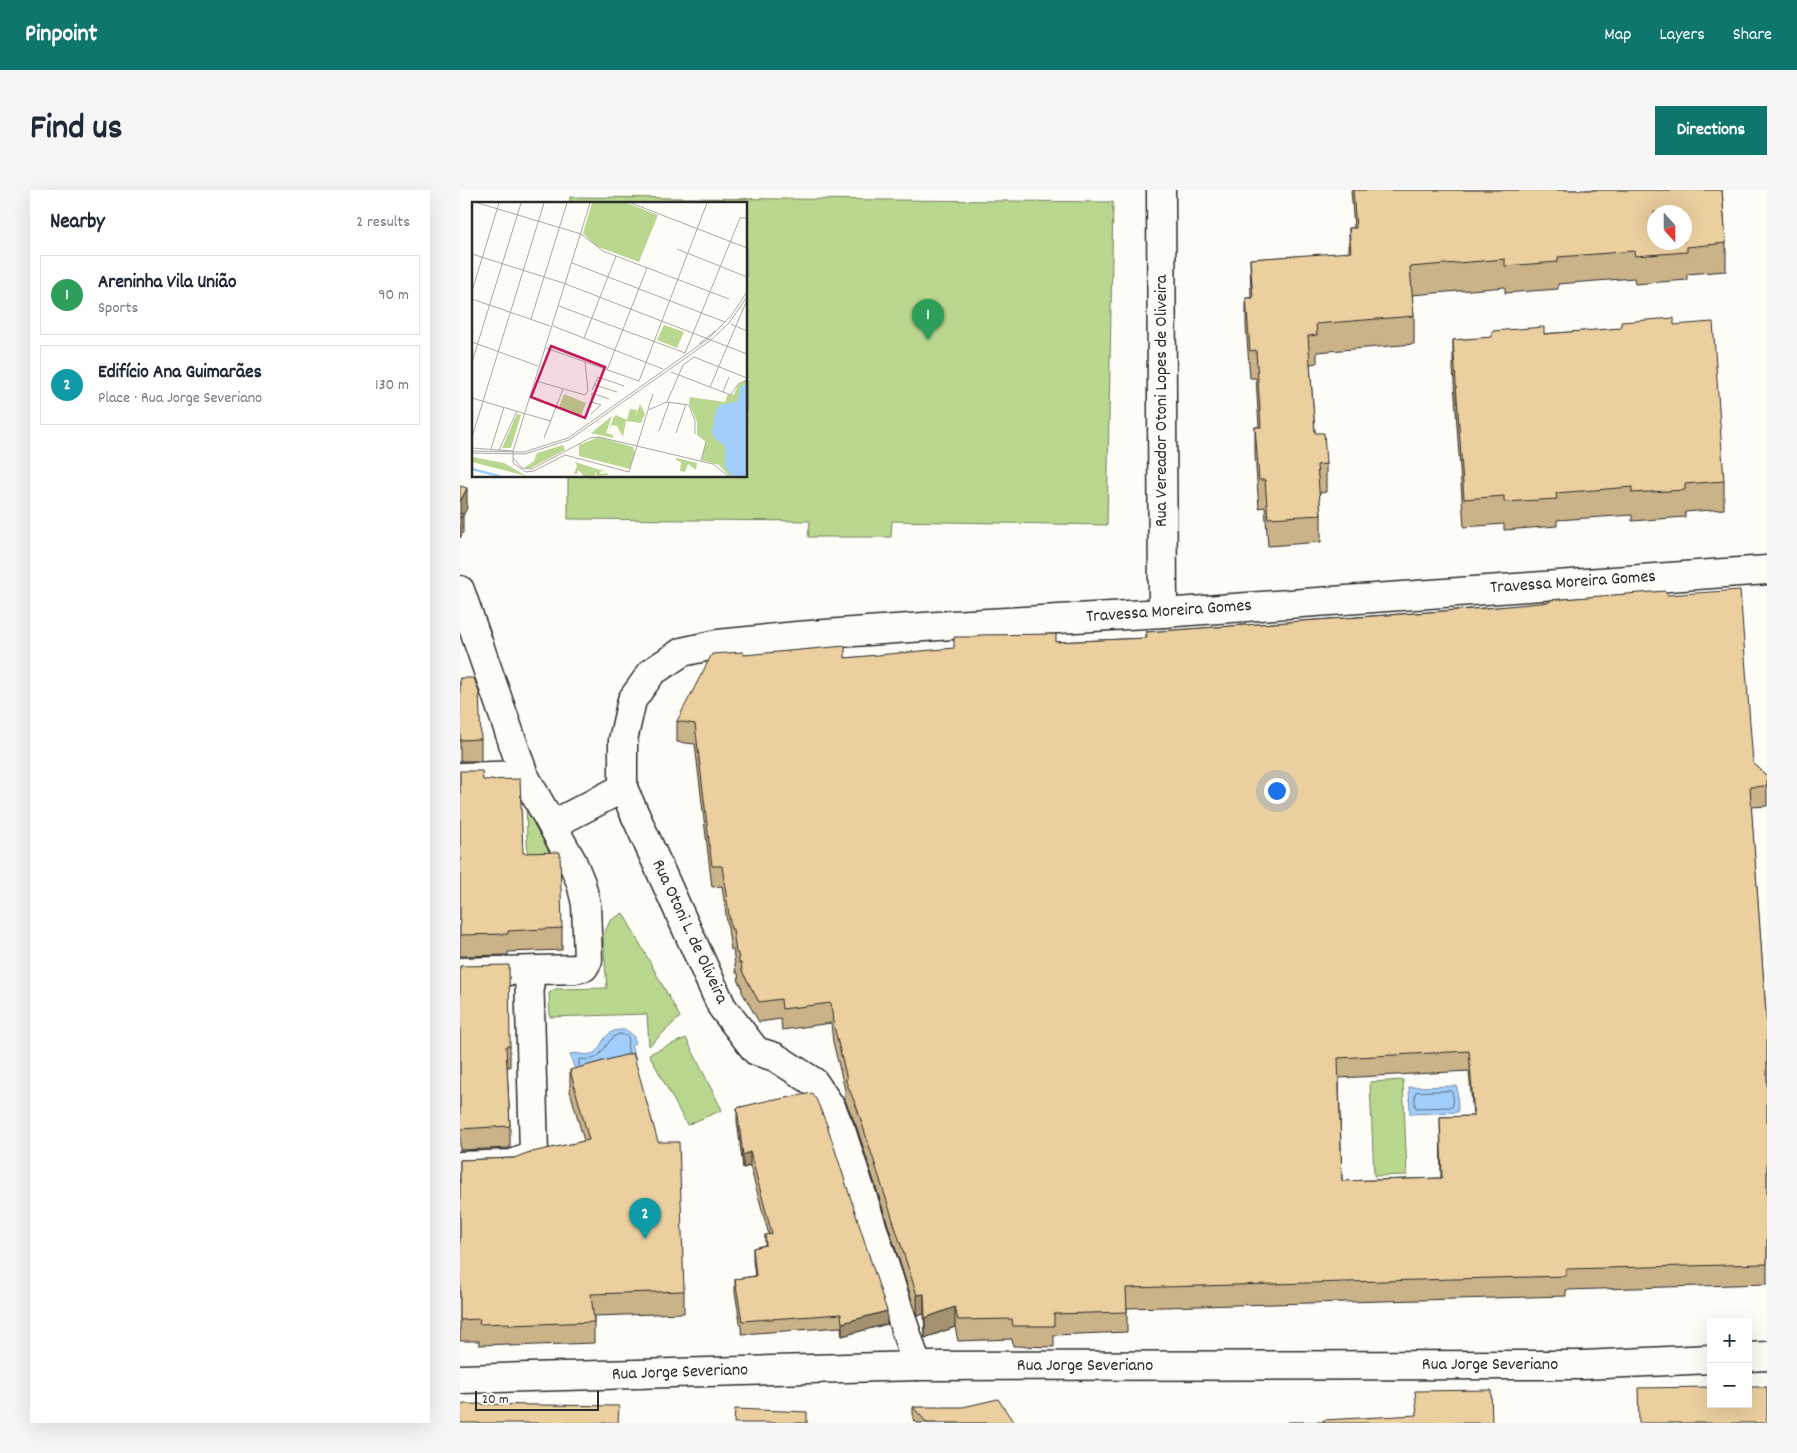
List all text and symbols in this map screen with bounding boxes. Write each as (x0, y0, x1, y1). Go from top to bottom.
text: Pinpoint (25, 18, 97, 52)
text: Map (1604, 23, 1631, 48)
text: Layers (1659, 23, 1705, 48)
text: Share (1733, 23, 1772, 48)
text: Find us (30, 105, 122, 155)
button: Directions (1655, 106, 1767, 155)
inset map (472, 202, 748, 478)
north arrow (1647, 205, 1692, 250)
text: Nearby (50, 208, 105, 238)
text: 2 results (356, 211, 410, 234)
text: Areninha Vila União (98, 270, 237, 297)
street label: Rua Vereador Otoni Lopes de Oliveira (1150, 274, 1175, 527)
text: 1 (65, 284, 69, 307)
text: 90 m (378, 284, 409, 307)
text: Sports (98, 297, 138, 320)
pin: 1 (912, 299, 944, 340)
text: Edifício Ana Guimarães (98, 360, 262, 387)
text: 2 (64, 374, 71, 397)
text: 130 m (375, 374, 409, 397)
text: Place · Rua Jorge Severiano (98, 387, 262, 410)
street label: Travessa Moreira Gomes (1489, 565, 1657, 601)
street label: Travessa Moreira Gomes (1085, 594, 1253, 630)
your location (1264, 778, 1290, 804)
street label: Rua Otoni L. de Oliveira (645, 856, 734, 1009)
pin: 2 (629, 1198, 661, 1239)
map controls (1707, 1318, 1752, 1408)
button: + (1707, 1318, 1752, 1363)
street label: Rua Jorge Severiano (1422, 1353, 1558, 1378)
street label: Rua Jorge Severiano (1017, 1354, 1153, 1379)
street label: Rua Jorge Severiano (611, 1358, 749, 1388)
button: − (1707, 1363, 1752, 1408)
scale bar (475, 1388, 599, 1411)
text: 20 m (482, 1390, 509, 1410)

